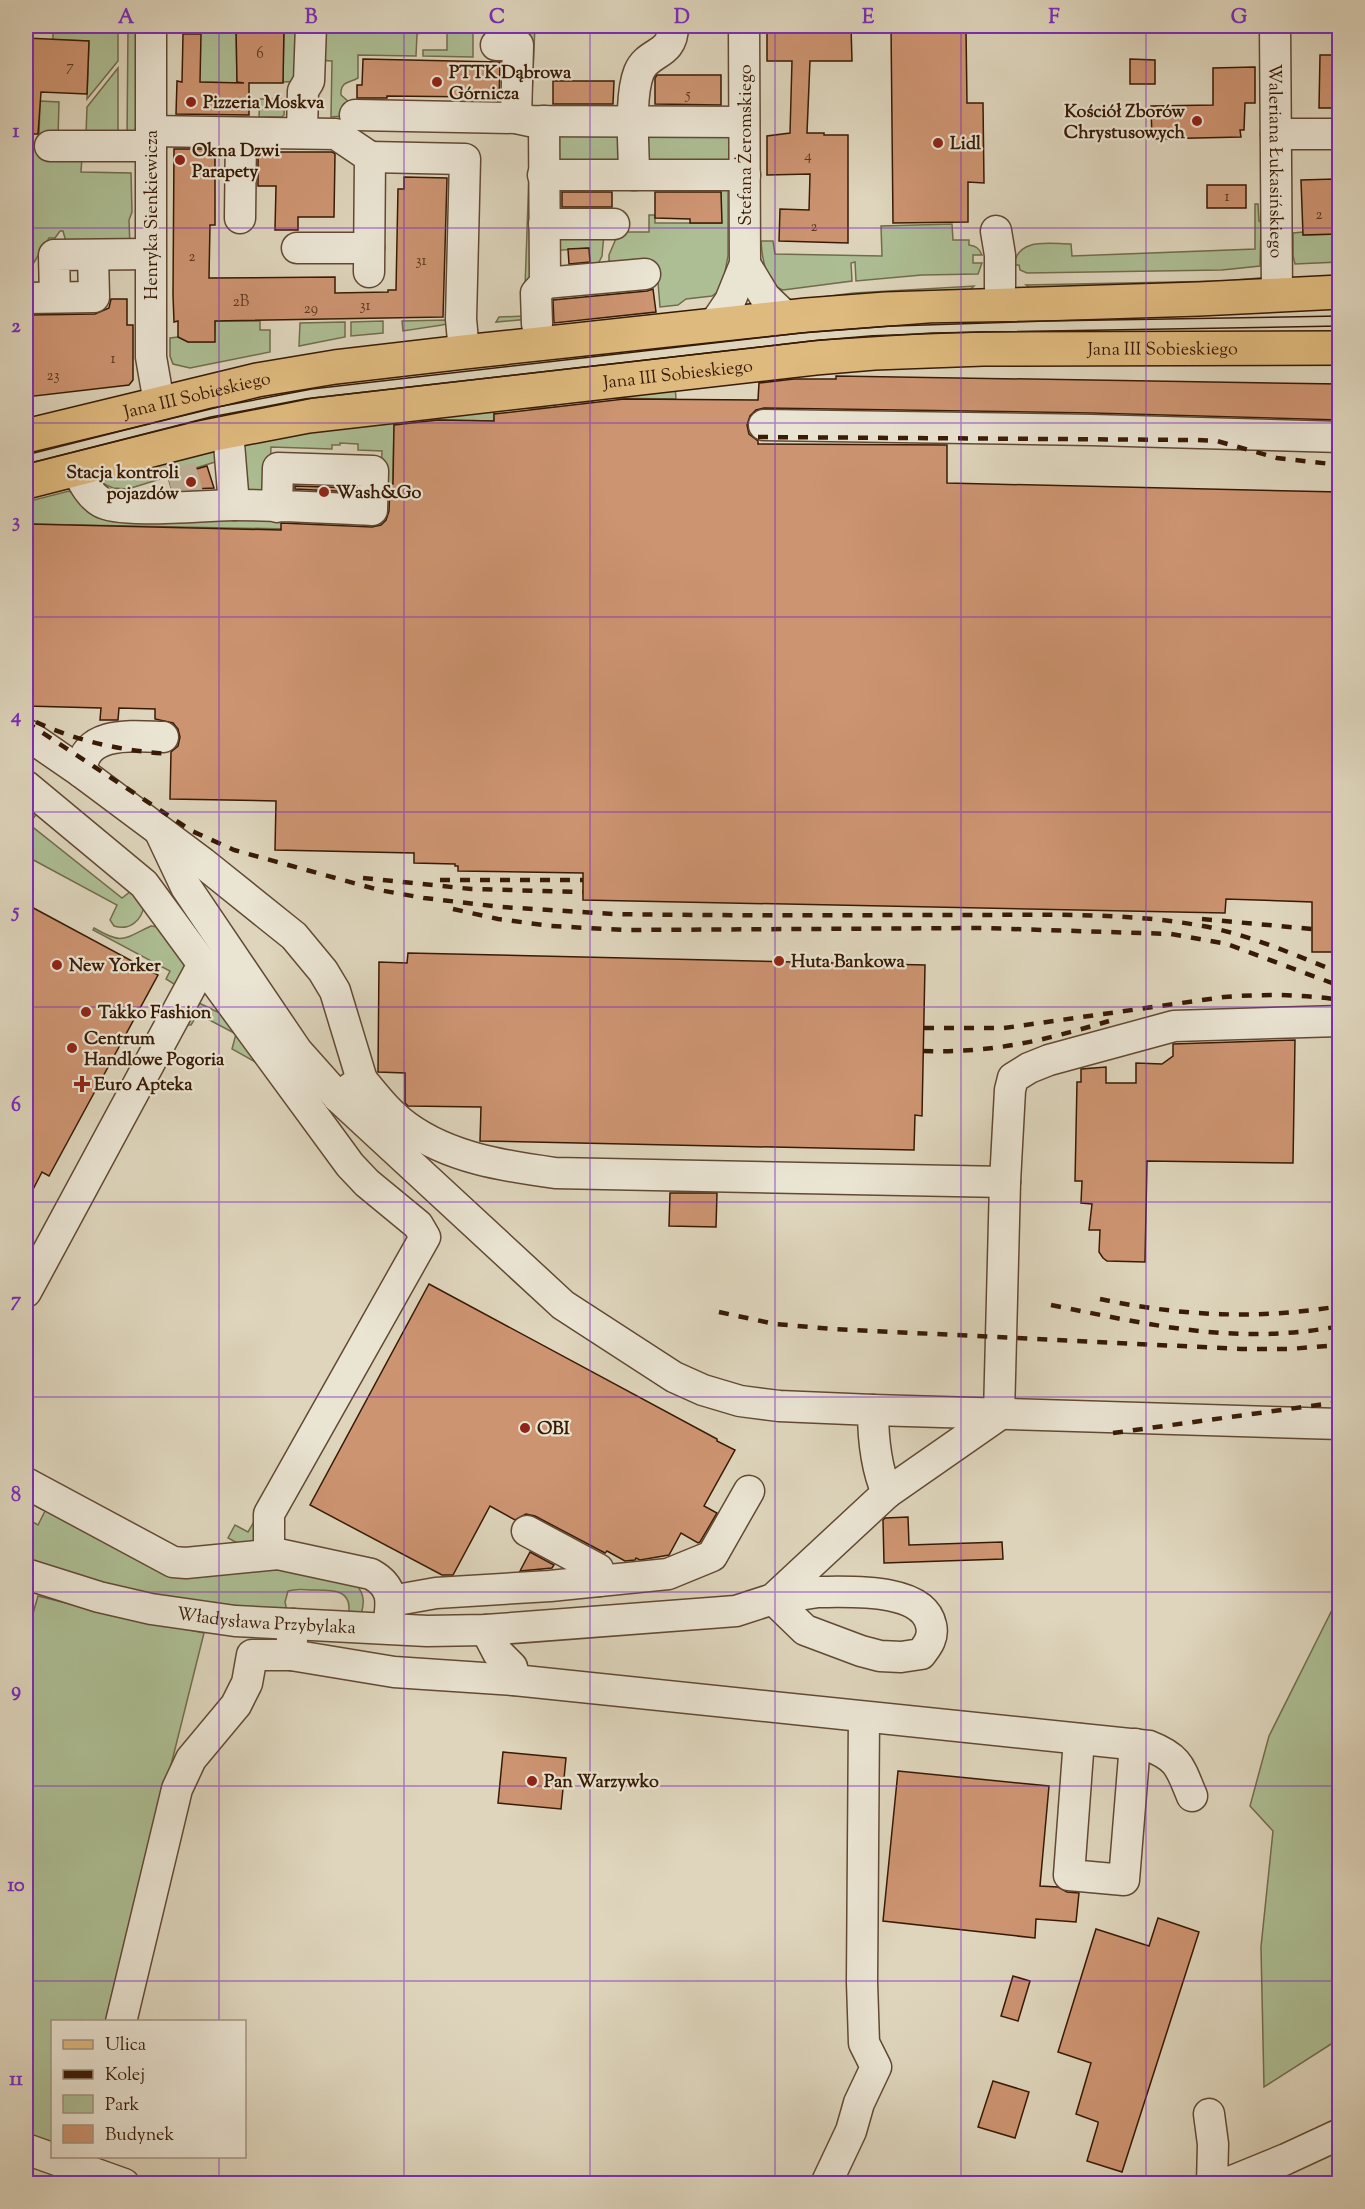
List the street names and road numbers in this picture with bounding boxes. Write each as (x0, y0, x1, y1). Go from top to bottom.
street label: Stefana Żeromskiego (734, 64, 760, 226)
street label: Waleriana Łukasińskiego (1260, 64, 1288, 259)
street label: Henryka Sienkiewicza (140, 130, 166, 300)
street label: Jana III Sobieskiego (1086, 337, 1238, 364)
street label: Jana III Sobieskiego (601, 354, 754, 397)
street label: Jana III Sobieskiego (120, 367, 273, 427)
street label: Władysława Przybylaka (175, 1602, 357, 1642)

